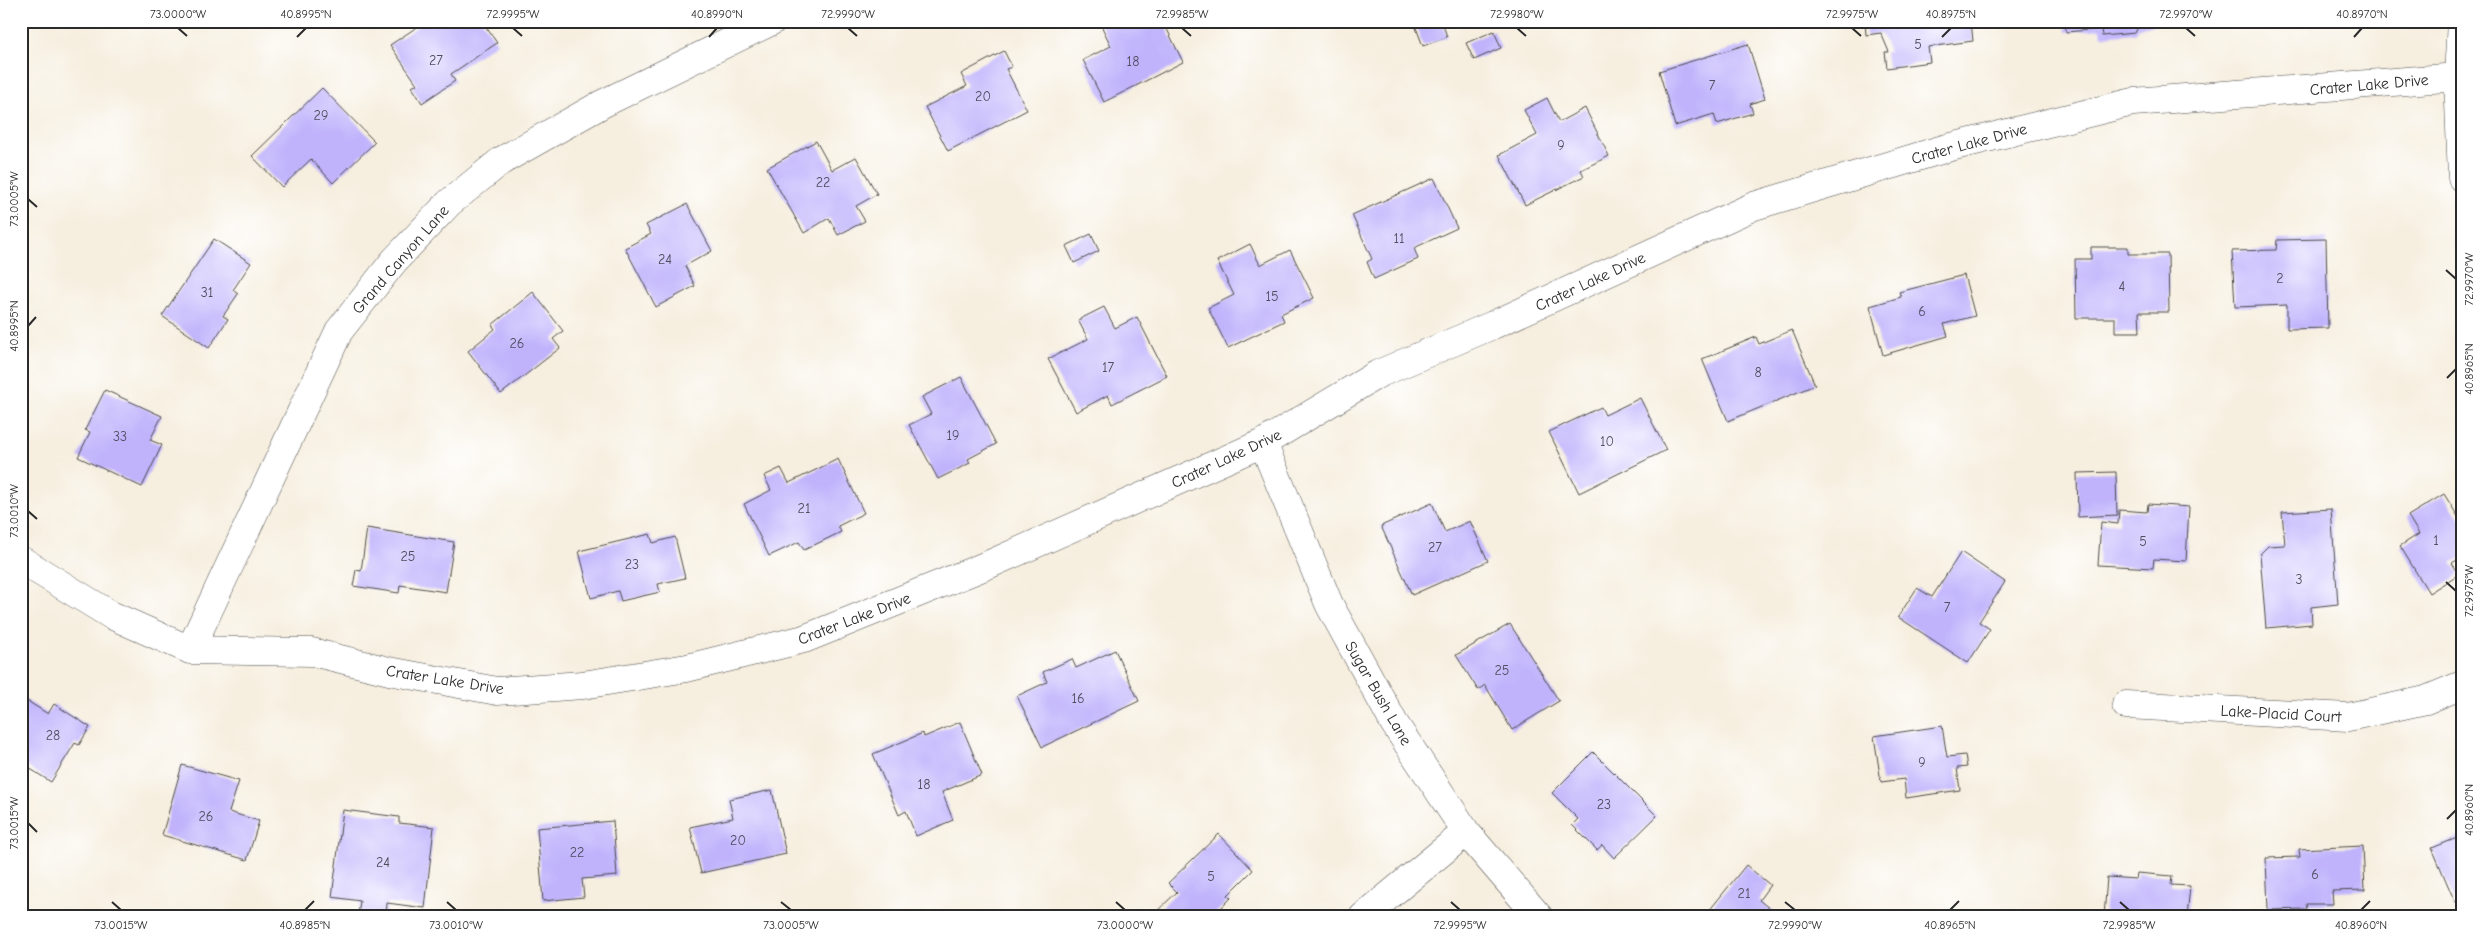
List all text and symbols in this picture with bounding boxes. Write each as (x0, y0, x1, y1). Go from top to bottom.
text: 73.0000°W (150, 7, 207, 21)
text: 40.8995°N (280, 7, 332, 21)
text: 72.9995°W (487, 7, 540, 21)
text: 40.8990°N (691, 7, 743, 21)
text: 72.9990°W (821, 7, 875, 21)
text: 72.9985°W (1156, 7, 1209, 21)
text: 72.9980°W (1490, 7, 1544, 21)
text: 72.9975°W (1826, 7, 1879, 21)
text: 40.8975°N (1926, 7, 1976, 21)
text: 72.9970°W (2160, 7, 2213, 21)
text: 40.8970°N (2336, 7, 2388, 21)
house number: 5 (1914, 36, 1922, 53)
house number: 27 (429, 52, 443, 69)
house number: 18 (1127, 53, 1139, 70)
street label: Crater Lake Drive (2309, 71, 2429, 99)
house number: 7 (1709, 77, 1716, 94)
house number: 20 (975, 88, 991, 105)
house number: 29 (314, 107, 328, 124)
street label: Crater Lake Drive (1909, 120, 2029, 168)
house number: 9 (1557, 137, 1565, 154)
text: 73.0005°W (7, 171, 21, 227)
house number: 22 (816, 174, 830, 191)
street label: Grand Canyon Lane (349, 202, 453, 318)
house number: 11 (1393, 230, 1405, 247)
street label: Crater Lake Drive (1533, 249, 1648, 315)
house number: 24 (658, 251, 672, 268)
text: 72.9970°W (2462, 252, 2476, 305)
house number: 2 (2276, 270, 2284, 287)
house number: 4 (2119, 278, 2126, 295)
house number: 31 (201, 284, 213, 301)
house number: 15 (1265, 288, 1279, 305)
text: 40.8995°N (7, 300, 21, 352)
house number: 6 (1918, 303, 1926, 320)
house number: 26 (510, 335, 524, 352)
text: 40.8965°N (2462, 343, 2476, 395)
house number: 17 (1102, 359, 1114, 376)
house number: 8 (1754, 364, 1762, 381)
street label: Crater Lake Drive (1169, 426, 1284, 492)
house number: 19 (947, 427, 959, 444)
house number: 33 (113, 428, 127, 445)
house number: 10 (1600, 433, 1614, 450)
text: 73.0010°W (7, 484, 21, 538)
house number: 21 (798, 500, 810, 517)
house number: 1 (2433, 532, 2439, 549)
house number: 5 (2139, 533, 2147, 550)
house number: 27 (1428, 539, 1442, 556)
house number: 25 (401, 548, 415, 565)
house number: 23 (625, 556, 639, 573)
text: 72.9975°W (2462, 564, 2476, 617)
house number: 3 (2295, 571, 2303, 588)
street label: Crater Lake Drive (796, 589, 913, 649)
house number: 7 (1944, 599, 1951, 616)
street label: Sugar Bush Lane (1341, 638, 1415, 749)
street label: Crater Lake Drive (385, 662, 505, 698)
house number: 25 (1495, 662, 1509, 679)
house number: 16 (1071, 690, 1085, 707)
street label: Lake-Placid Court (2220, 702, 2342, 726)
house number: 28 (46, 727, 60, 744)
house number: 9 (1918, 754, 1926, 771)
house number: 18 (918, 776, 930, 793)
text: 40.8960°N (2462, 784, 2476, 836)
text: 73.0015°W (7, 796, 21, 849)
house number: 23 (1597, 796, 1611, 813)
house number: 26 (199, 808, 213, 825)
house number: 20 (730, 832, 746, 849)
house number: 22 (570, 844, 584, 861)
house number: 24 (376, 854, 390, 871)
house number: 6 (2311, 866, 2319, 883)
house number: 5 (1207, 868, 1215, 885)
house number: 21 (1738, 885, 1750, 902)
text: 73.0015°W (95, 918, 148, 932)
text: 40.8985°N (279, 918, 331, 932)
text: 73.0010°W (429, 918, 483, 932)
text: 73.0005°W (763, 918, 819, 932)
text: 73.0000°W (1097, 918, 1154, 932)
text: 72.9995°W (1434, 918, 1487, 932)
text: 72.9990°W (1768, 918, 1822, 932)
text: 40.8965°N (1924, 918, 1976, 932)
text: 72.9985°W (2103, 918, 2156, 932)
text: 40.8960°N (2335, 918, 2387, 932)

